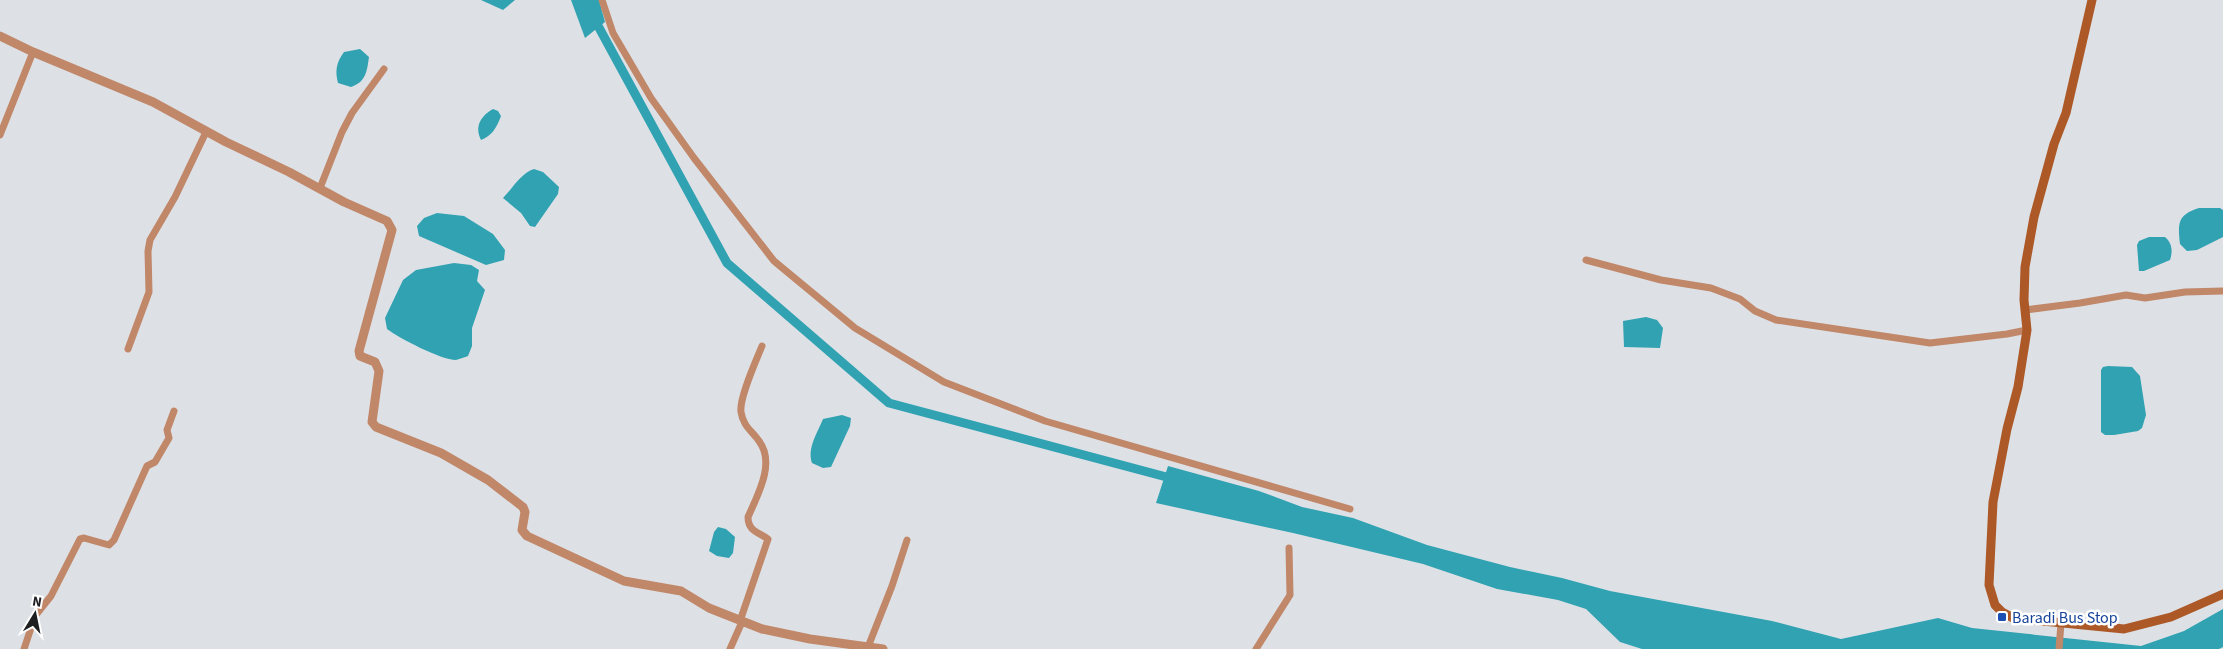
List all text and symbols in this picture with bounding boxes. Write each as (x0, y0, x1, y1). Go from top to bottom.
north arrow (10, 589, 60, 639)
text: N (31, 592, 43, 613)
place label: Baradi Bus Stop (2012, 607, 2118, 629)
marker: Baradi Bus Stop (1996, 611, 2008, 623)

